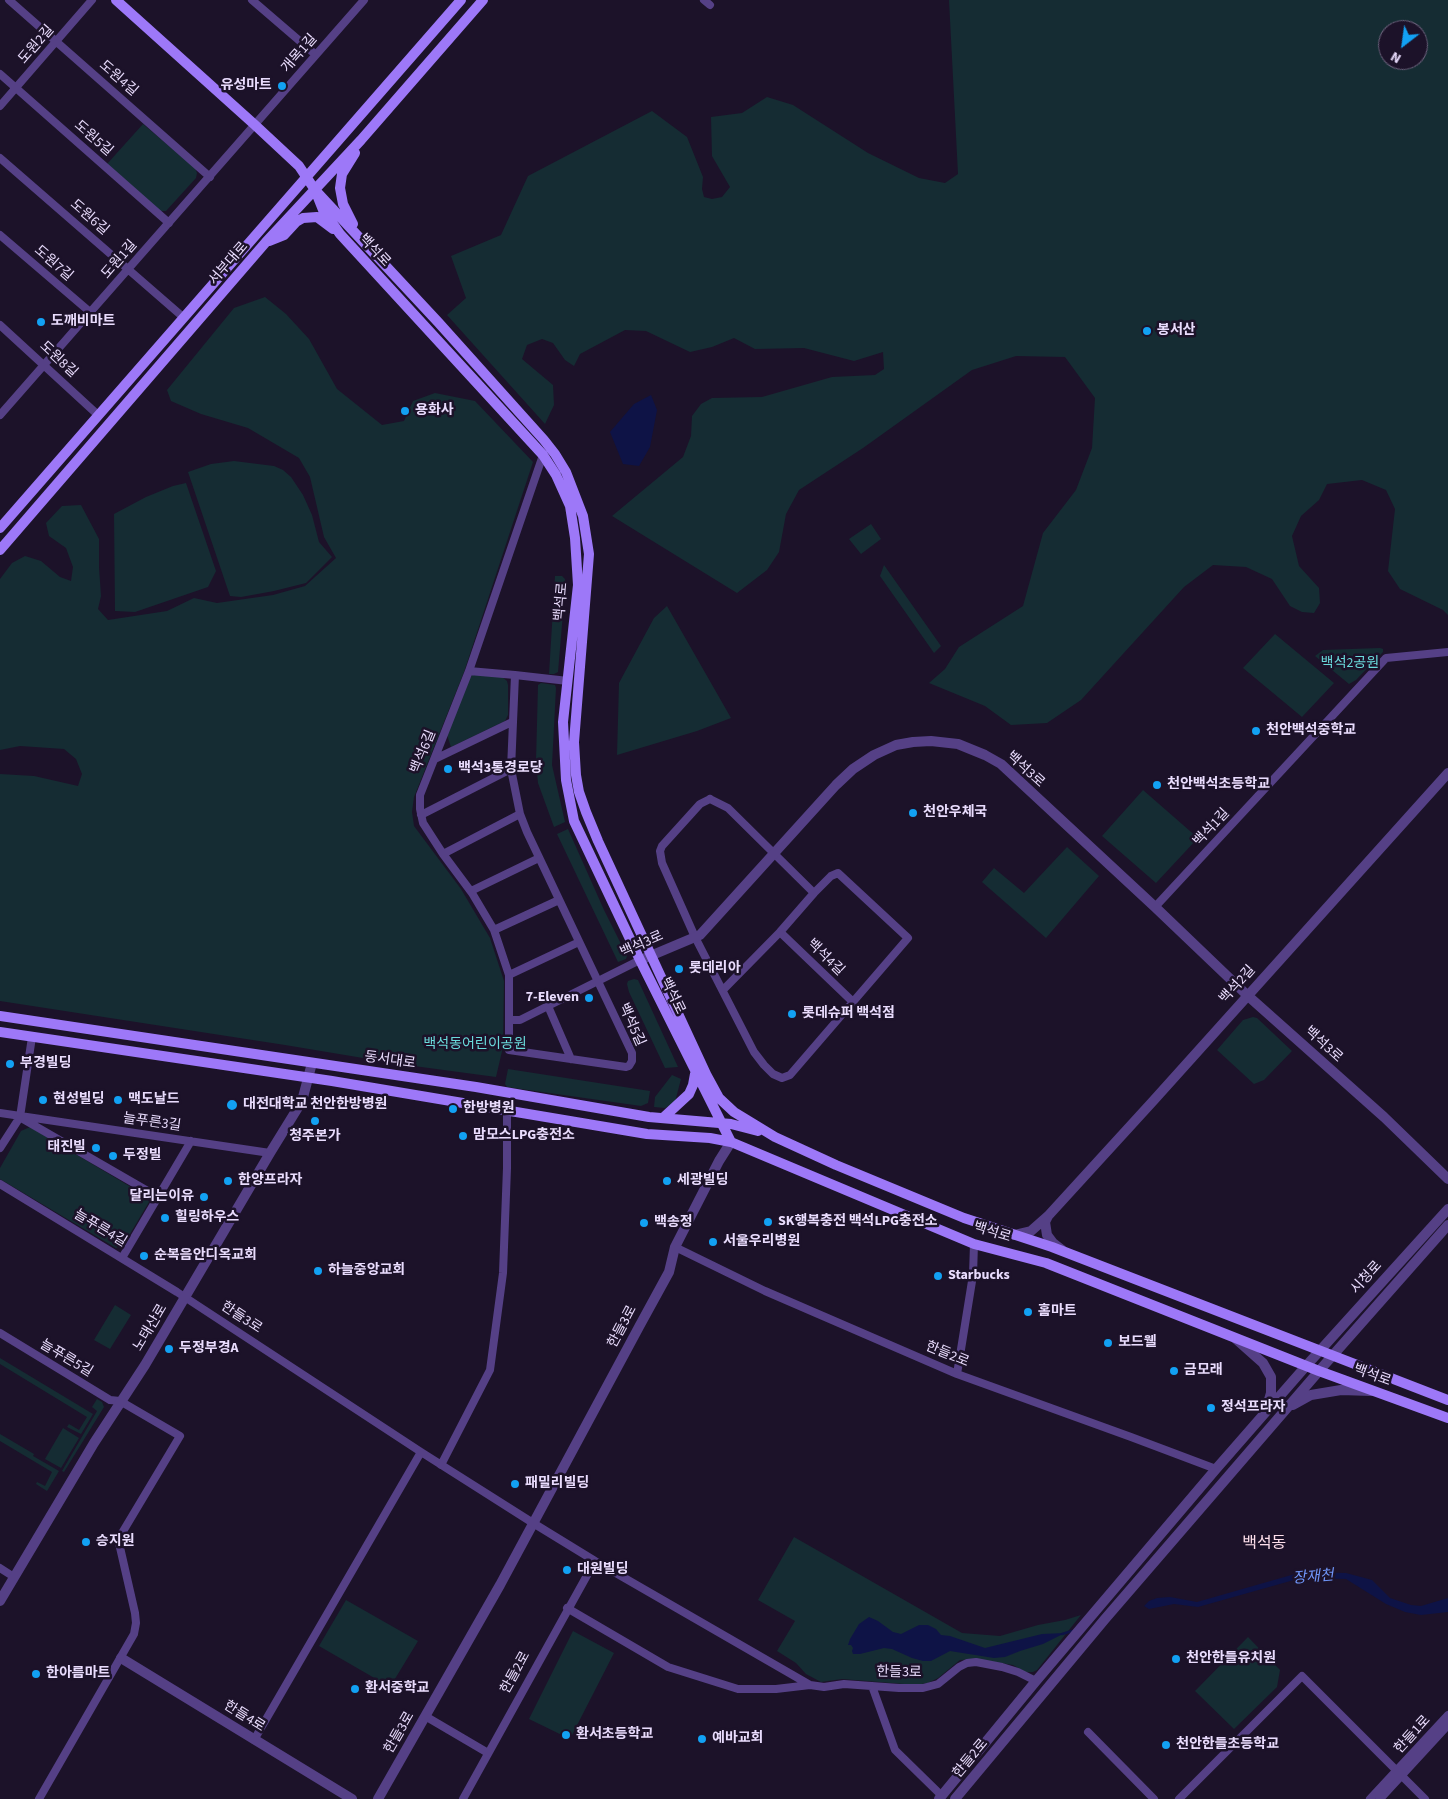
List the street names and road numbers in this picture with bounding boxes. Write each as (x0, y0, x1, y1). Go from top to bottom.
street label: 도원2길 (16, 22, 58, 68)
street label: 개목1길 (279, 31, 321, 77)
street label: 도원4길 (95, 58, 141, 100)
street label: 도원5길 (70, 118, 116, 160)
street label: 도원6길 (66, 197, 112, 239)
street label: 백석로 (355, 231, 393, 271)
street label: 도원1길 (99, 237, 141, 283)
street label: 서부대로 (206, 239, 252, 289)
street label: 도원7길 (30, 243, 76, 285)
street label: 도원8길 (36, 338, 80, 382)
street label: 백석로 (552, 582, 572, 622)
street label: 백석6길 (408, 728, 440, 776)
street label: 백석3로 (1002, 749, 1048, 791)
street label: 백석1길 (1190, 806, 1234, 850)
street label: 백석3로 (618, 928, 666, 962)
street label: 백석4길 (803, 936, 847, 980)
street label: 백석2길 (1217, 962, 1259, 1008)
street label: 백석로 (656, 975, 688, 1017)
street label: 백석5길 (614, 1001, 648, 1049)
street label: 백석3로 (1300, 1024, 1346, 1066)
street label: 동서대로 (363, 1049, 417, 1073)
street label: 늘푸른3길 (122, 1111, 182, 1135)
street label: 늘푸른4길 (71, 1207, 129, 1251)
street label: 백석로 (971, 1219, 1013, 1247)
street label: 시청로 (1348, 1258, 1386, 1298)
street label: 한들3로 (217, 1299, 265, 1337)
street label: 노태산로 (131, 1302, 171, 1354)
street label: 한들3로 (605, 1303, 641, 1351)
street label: 늘푸른5길 (37, 1337, 95, 1381)
street label: 한들2로 (923, 1339, 971, 1371)
street label: 백석로 (1351, 1361, 1393, 1391)
street label: 한들2로 (498, 1649, 534, 1697)
street label: 한들3로 (876, 1664, 922, 1682)
street label: 한들4로 (220, 1698, 268, 1736)
street label: 한들3로 (381, 1709, 419, 1757)
street label: 한들1로 (1392, 1712, 1434, 1758)
street label: 한들2로 (950, 1736, 992, 1782)

